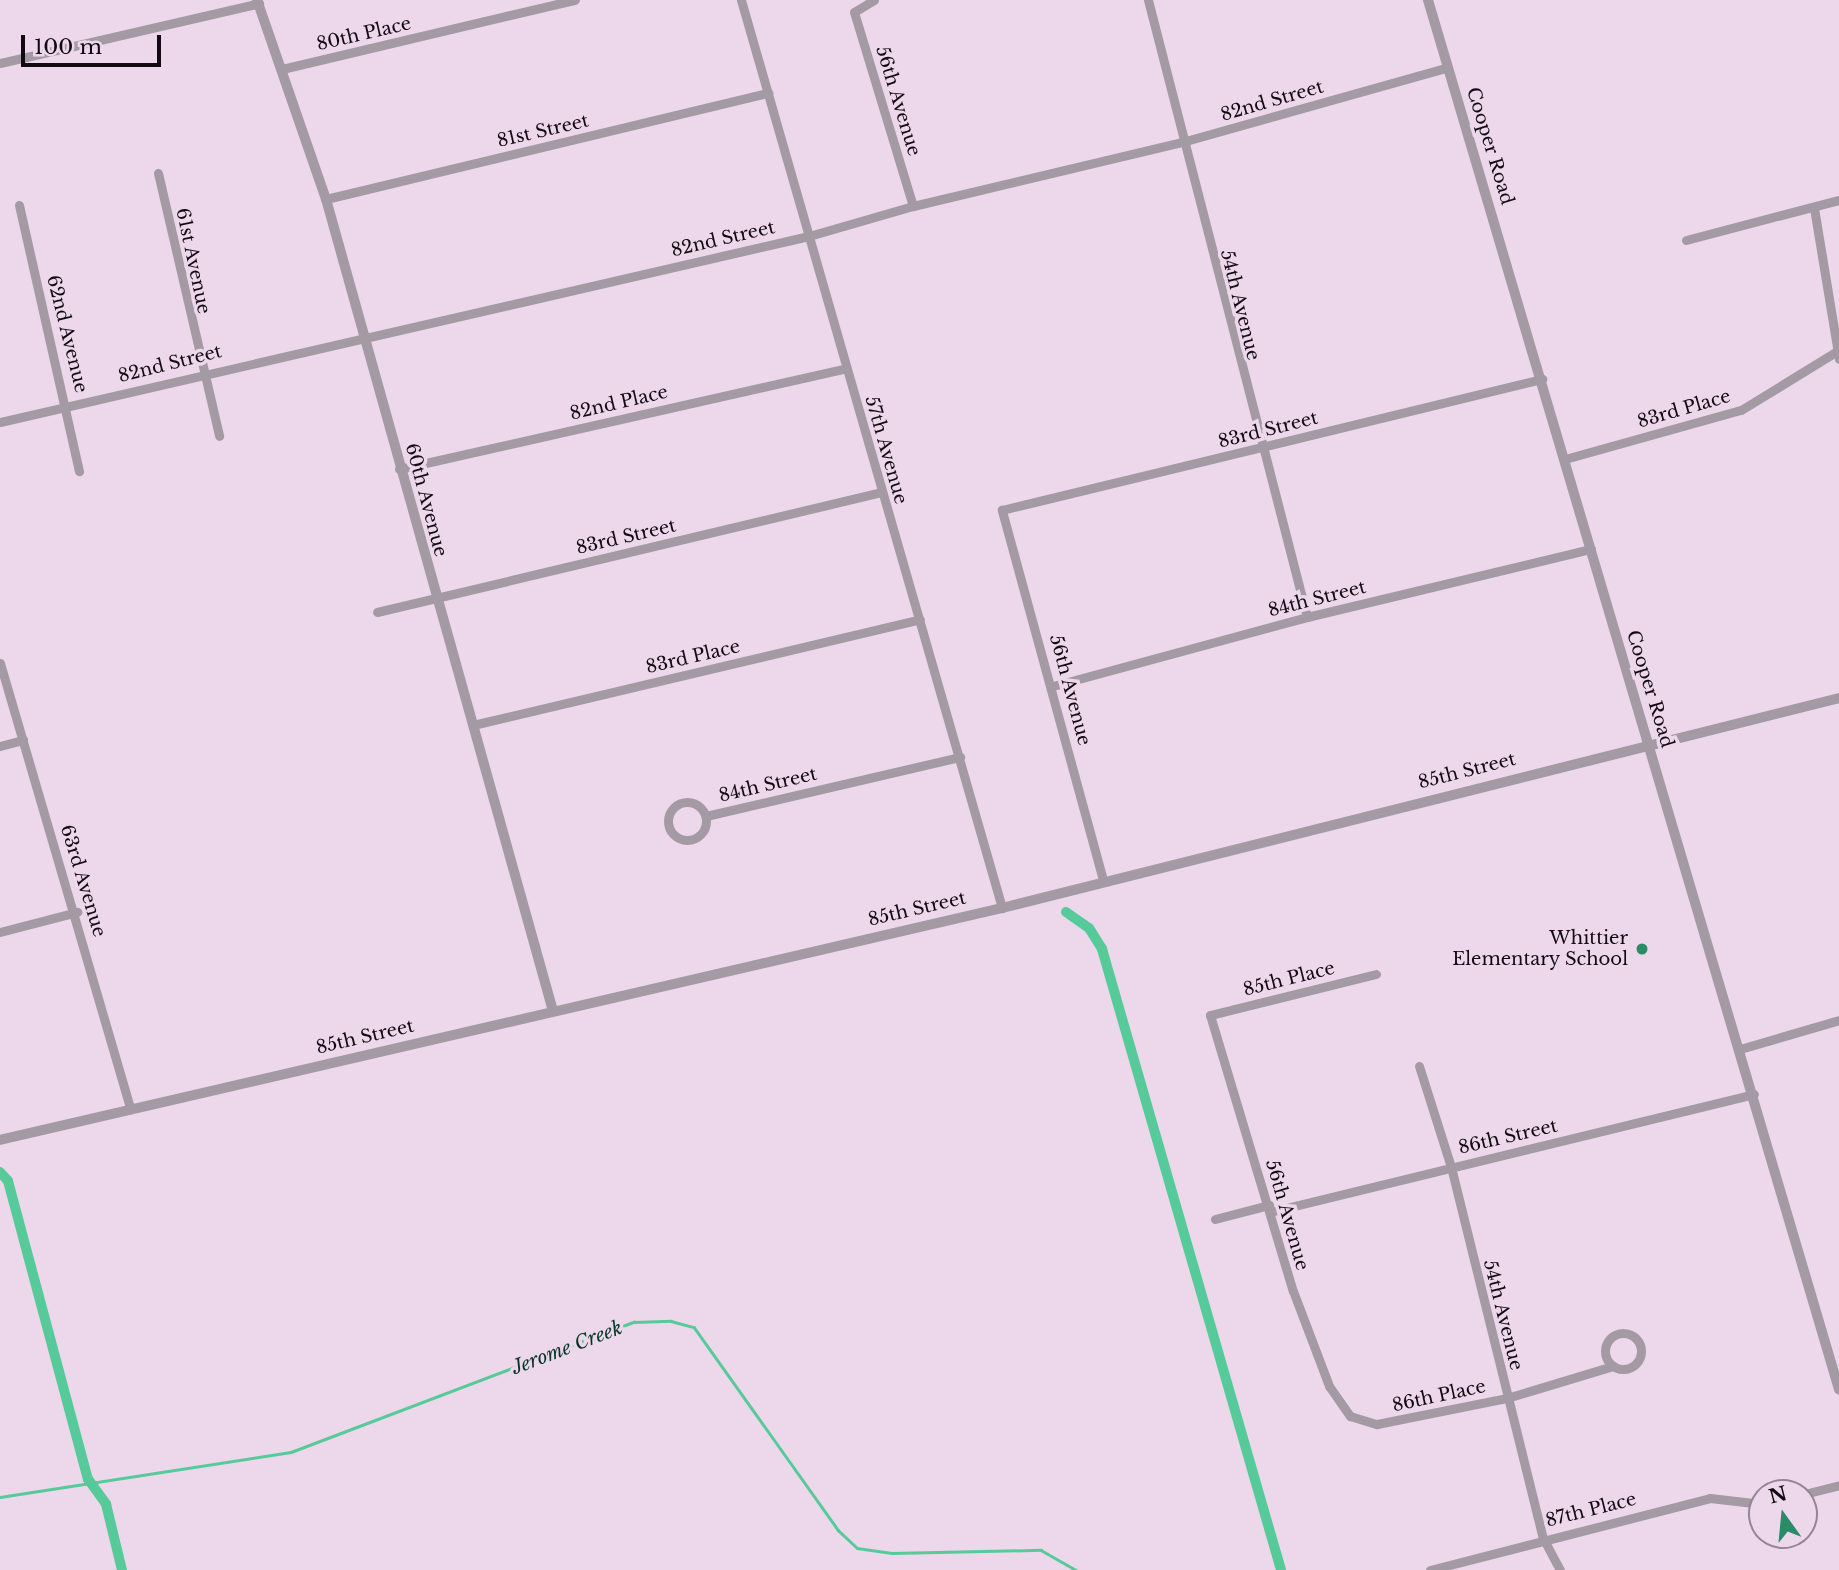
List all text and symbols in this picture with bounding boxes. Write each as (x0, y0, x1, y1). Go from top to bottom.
street label: 80th Place (315, 13, 413, 55)
scale bar (24, 21, 164, 65)
text: 100 m (34, 34, 102, 60)
street label: 56th Avenue (871, 43, 925, 159)
street label: 82nd Street (1218, 76, 1326, 126)
street label: Cooper Road (1462, 84, 1518, 208)
street label: 81st Street (495, 110, 591, 152)
street label: 61st Avenue (171, 206, 215, 316)
street label: 82nd Street (669, 217, 777, 261)
street label: 54th Avenue (1216, 247, 1264, 363)
street label: 62nd Avenue (42, 273, 92, 395)
street label: 82nd Street (116, 341, 224, 387)
street label: 82nd Place (568, 381, 670, 425)
street label: 83rd Place (1635, 385, 1733, 433)
street label: 57th Avenue (860, 393, 912, 507)
street label: 83rd Street (1216, 407, 1320, 453)
street label: 60th Avenue (400, 441, 452, 559)
street label: 83rd Street (574, 515, 678, 559)
street label: 84th Street (1266, 576, 1368, 622)
street label: Cooper Road (1622, 627, 1678, 751)
street label: 56th Avenue (1045, 632, 1095, 748)
street label: 83rd Place (644, 636, 742, 678)
street label: 85th Street (1416, 748, 1518, 794)
street label: 84th Street (717, 763, 819, 807)
street label: 63rd Avenue (56, 822, 110, 940)
street label: 85th Street (866, 887, 968, 931)
place label: Whittier Elementary School (1452, 928, 1628, 970)
marker: Whittier Elementary School (1634, 941, 1650, 957)
street label: 85th Place (1241, 957, 1337, 1001)
street label: 85th Street (314, 1015, 416, 1059)
street label: 86th Street (1456, 1115, 1560, 1159)
street label: 56th Avenue (1261, 1157, 1313, 1273)
street label: 54th Avenue (1479, 1257, 1527, 1373)
water label: Jerome Creek (509, 1316, 625, 1380)
street label: 86th Place (1390, 1376, 1488, 1416)
north arrow (1748, 1479, 1818, 1549)
text: N (1766, 1482, 1790, 1509)
street label: 87th Place (1544, 1488, 1638, 1532)

